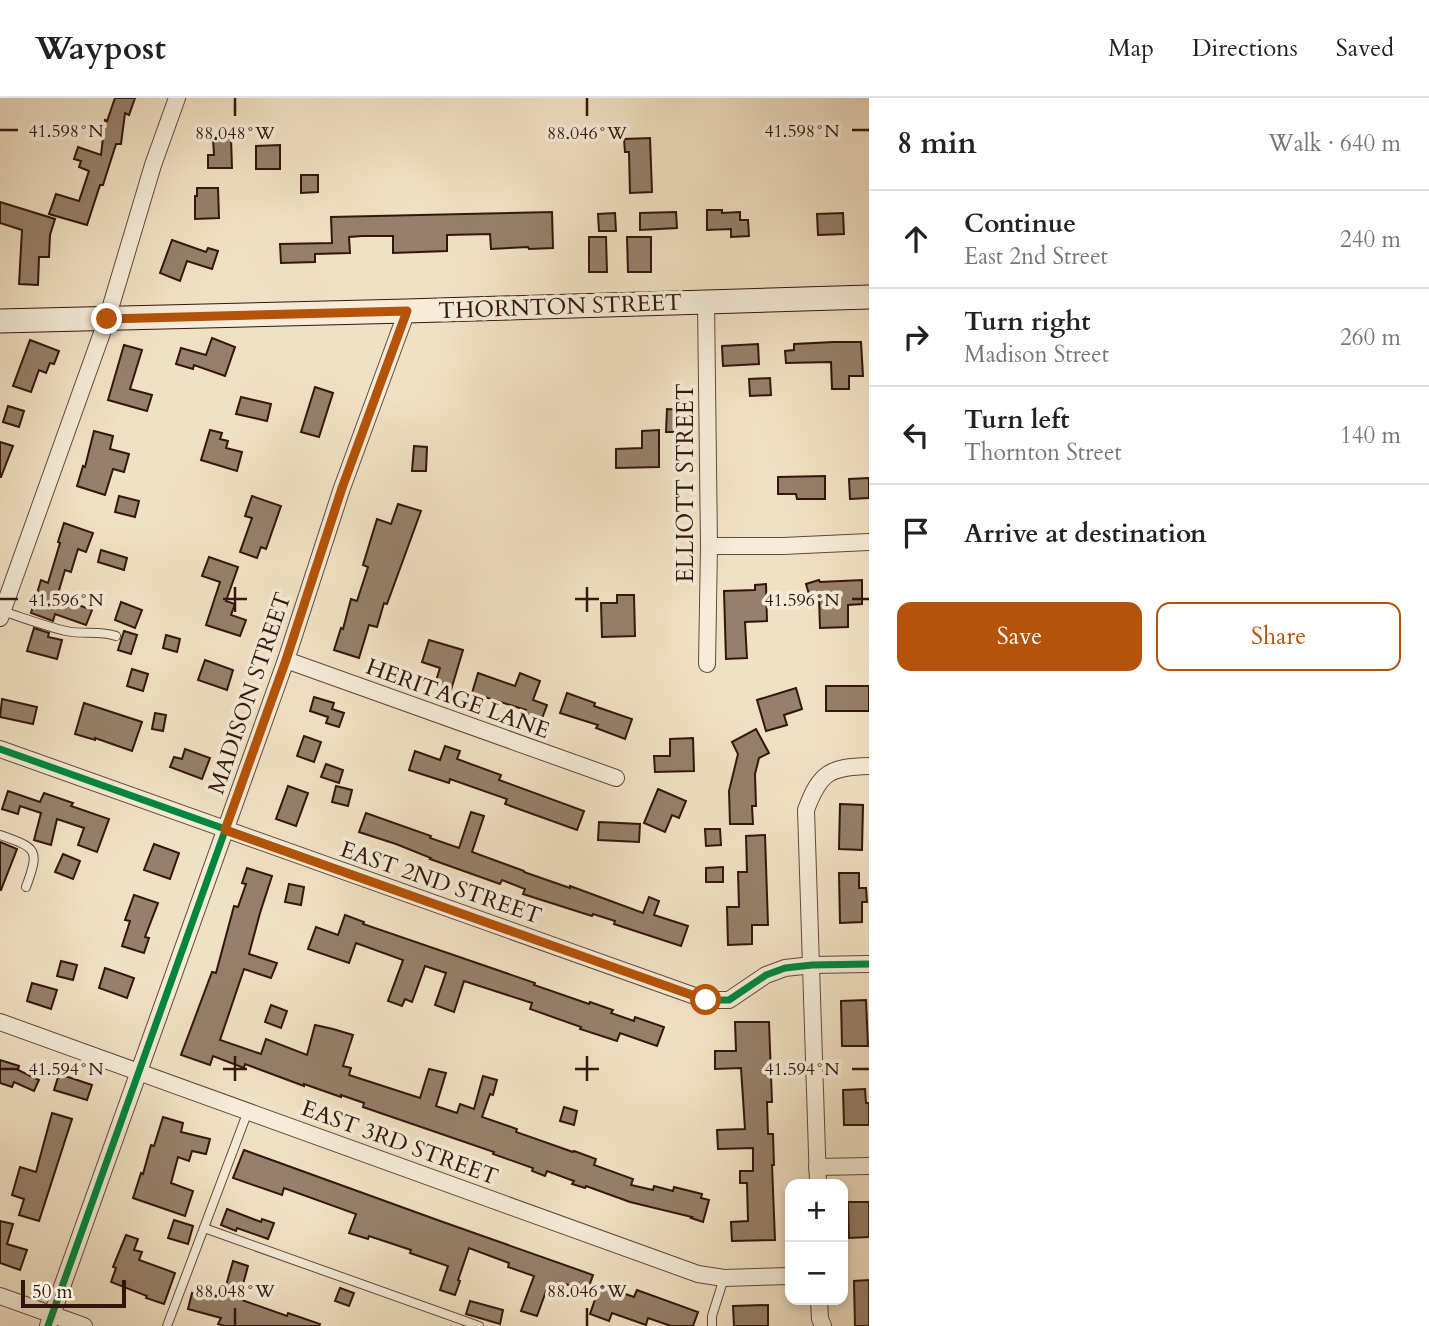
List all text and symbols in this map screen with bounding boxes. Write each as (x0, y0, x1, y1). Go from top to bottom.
text: Waypost (35, 26, 166, 71)
text: Map (1108, 32, 1154, 65)
text: Directions (1192, 32, 1298, 65)
text: Saved (1336, 32, 1394, 65)
text: 41.598°N (28, 119, 104, 144)
text: 41.598°N (764, 119, 840, 144)
text: 88.048°W (195, 121, 275, 146)
text: 88.046°W (547, 121, 627, 146)
text: 8 min (897, 123, 977, 164)
text: Walk · 640 m (1268, 128, 1401, 159)
text: Continue (964, 206, 1076, 241)
icon: ahead (897, 220, 935, 258)
text: 240 m (1340, 224, 1401, 255)
text: East 2nd Street (964, 241, 1108, 272)
street label: THORNTON STREET (438, 287, 682, 326)
route end (91, 303, 122, 334)
text: Turn right (964, 304, 1091, 339)
icon: right (897, 318, 935, 356)
text: 260 m (1340, 322, 1401, 353)
text: Madison Street (964, 339, 1109, 370)
street label: ELLIOTT STREET (670, 383, 701, 583)
text: Turn left (964, 402, 1069, 437)
icon: left (897, 416, 935, 454)
text: 140 m (1340, 420, 1401, 451)
text: Thornton Street (964, 437, 1122, 468)
icon: arrive (897, 514, 935, 552)
text: Arrive at destination (964, 516, 1207, 551)
text: 41.596°N (28, 588, 104, 613)
street label: MADISON STREET (200, 588, 299, 798)
text: 41.596°N (764, 588, 840, 613)
button: Save (897, 602, 1142, 671)
button: Share (1156, 602, 1401, 671)
street label: HERITAGE LANE (362, 651, 554, 746)
street label: EAST 2ND STREET (336, 833, 546, 932)
route start (690, 984, 721, 1015)
text: 41.594°N (28, 1057, 104, 1082)
text: 41.594°N (764, 1057, 840, 1082)
street label: EAST 3RD STREET (297, 1092, 503, 1193)
map controls (785, 1179, 848, 1305)
button: + (785, 1179, 848, 1242)
button: − (785, 1242, 848, 1305)
scale bar (21, 1277, 126, 1309)
text: 50 m (32, 1279, 73, 1305)
text: 88.048°W (195, 1279, 275, 1304)
text: 88.046°W (547, 1279, 627, 1304)

